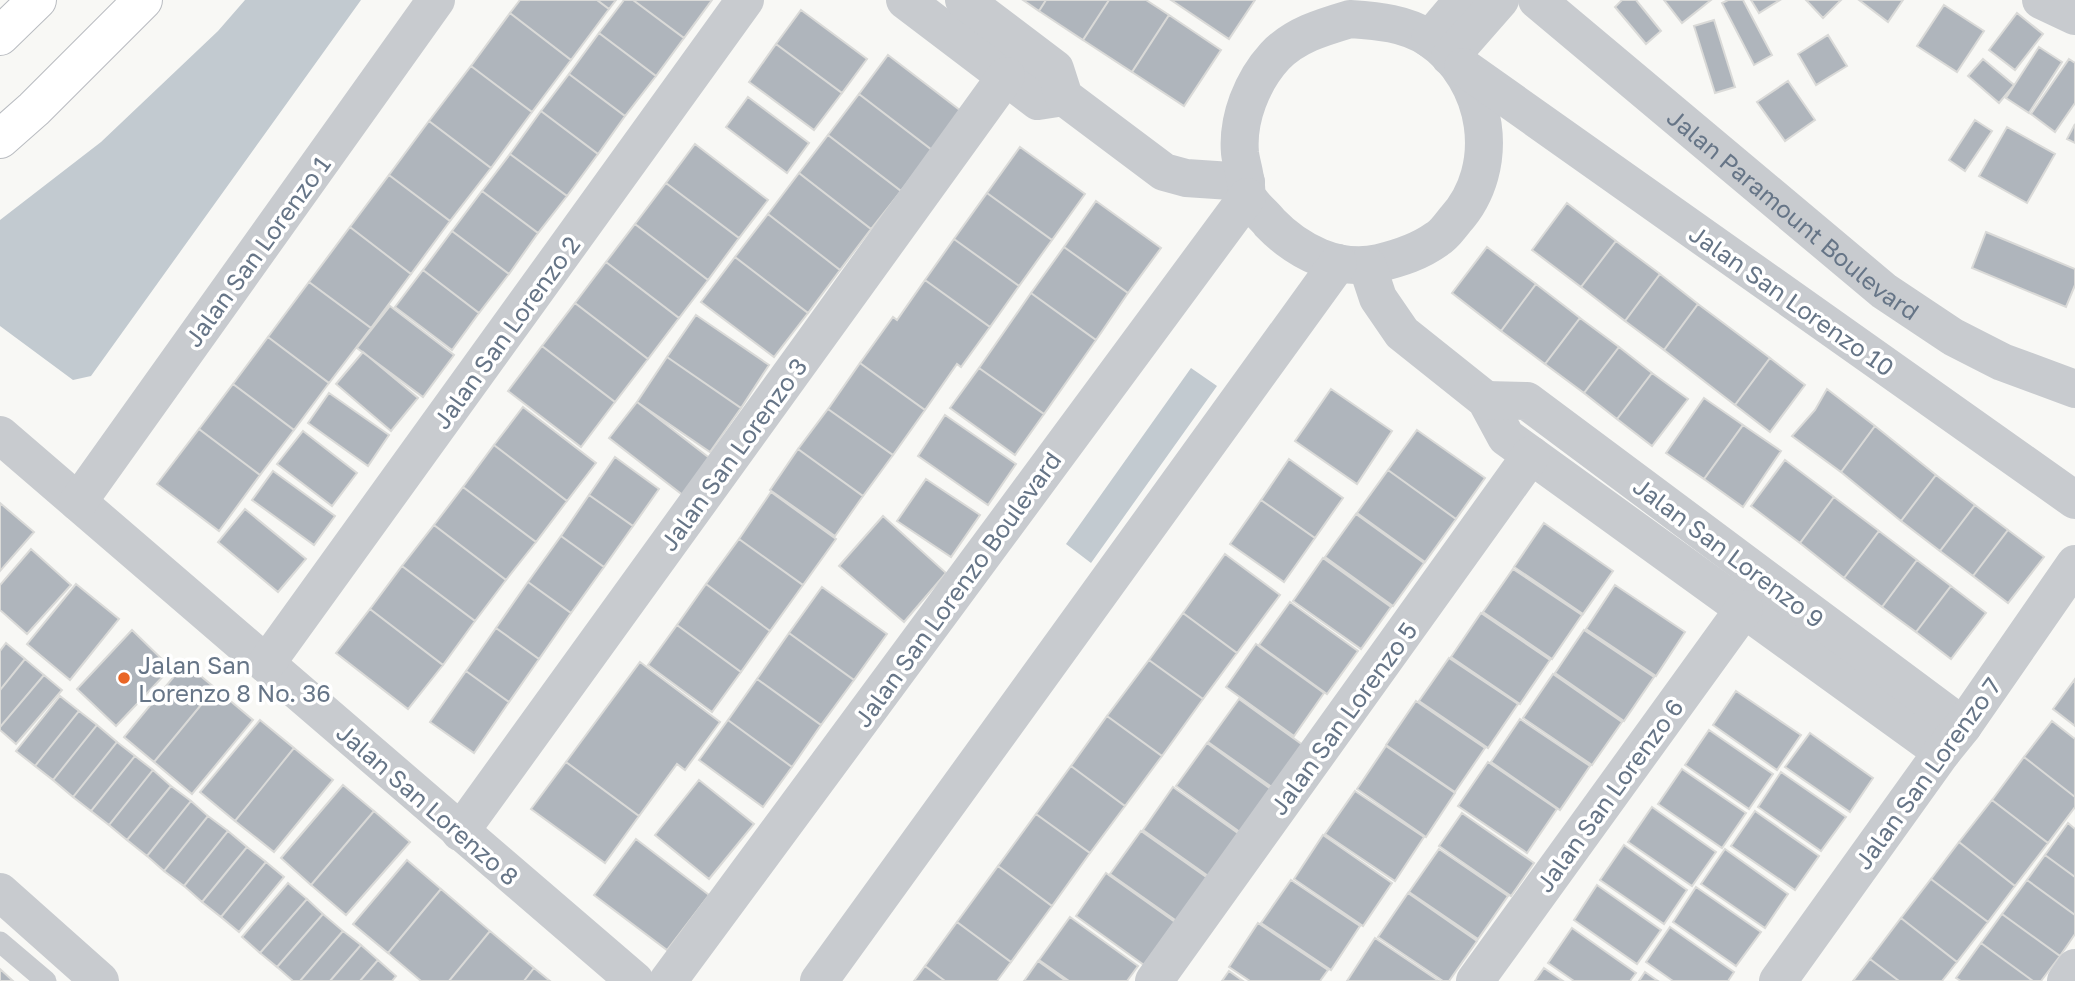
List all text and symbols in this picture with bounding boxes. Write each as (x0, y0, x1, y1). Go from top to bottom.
street label: Jalan Paramount Boulevard (1662, 102, 1925, 325)
street label: Jalan San Lorenzo 1 (178, 150, 336, 352)
street label: Jalan San Lorenzo 10 (1684, 218, 1900, 382)
street label: Jalan San Lorenzo 2 (426, 230, 586, 434)
street label: Jalan San Lorenzo 3 (653, 352, 813, 556)
street label: Jalan San Lorenzo Boulevard (847, 446, 1067, 732)
street label: Jalan San Lorenzo 9 (1628, 471, 1830, 633)
street label: Jalan San Lorenzo 5 (1263, 616, 1423, 820)
place label: Jalan San Lorenzo 8 No. 36 (138, 650, 331, 707)
marker: Jalan San Lorenzo 8 No. 36 (116, 670, 132, 686)
street label: Jalan San Lorenzo 7 (1848, 672, 2006, 874)
street label: Jalan San Lorenzo 6 (1529, 693, 1689, 897)
street label: Jalan San Lorenzo 8 (331, 717, 525, 891)

